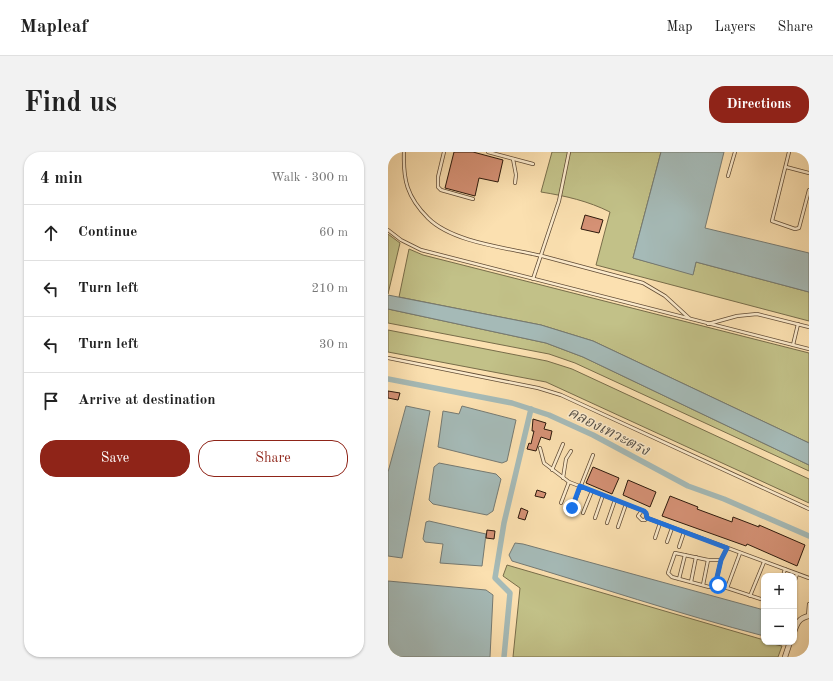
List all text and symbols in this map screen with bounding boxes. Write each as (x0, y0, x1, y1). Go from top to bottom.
text: Mapleaf (20, 18, 88, 37)
text: Map (667, 20, 693, 34)
text: Layers (715, 20, 756, 34)
text: Share (778, 20, 813, 34)
button: Directions (709, 86, 809, 123)
text: Find us (24, 90, 117, 118)
text: 4 min (40, 170, 83, 187)
text: Walk · 300 m (271, 171, 348, 184)
icon: ahead (40, 222, 62, 244)
text: Continue (78, 225, 137, 240)
text: 60 m (319, 226, 348, 239)
icon: left (40, 278, 62, 300)
text: Turn left (78, 281, 138, 296)
text: 210 m (311, 282, 348, 295)
icon: left (40, 334, 62, 356)
text: Turn left (78, 337, 138, 352)
text: 30 m (319, 338, 348, 351)
icon: arrive (40, 390, 62, 412)
text: Arrive at destination (78, 393, 216, 408)
water label: คลองเทวะตรง (565, 405, 652, 459)
button: Save (40, 440, 190, 477)
button: Share (198, 440, 348, 477)
route end (563, 499, 581, 517)
map controls (761, 573, 797, 645)
button: + (761, 573, 797, 609)
route start (709, 576, 727, 594)
button: − (761, 609, 797, 645)

